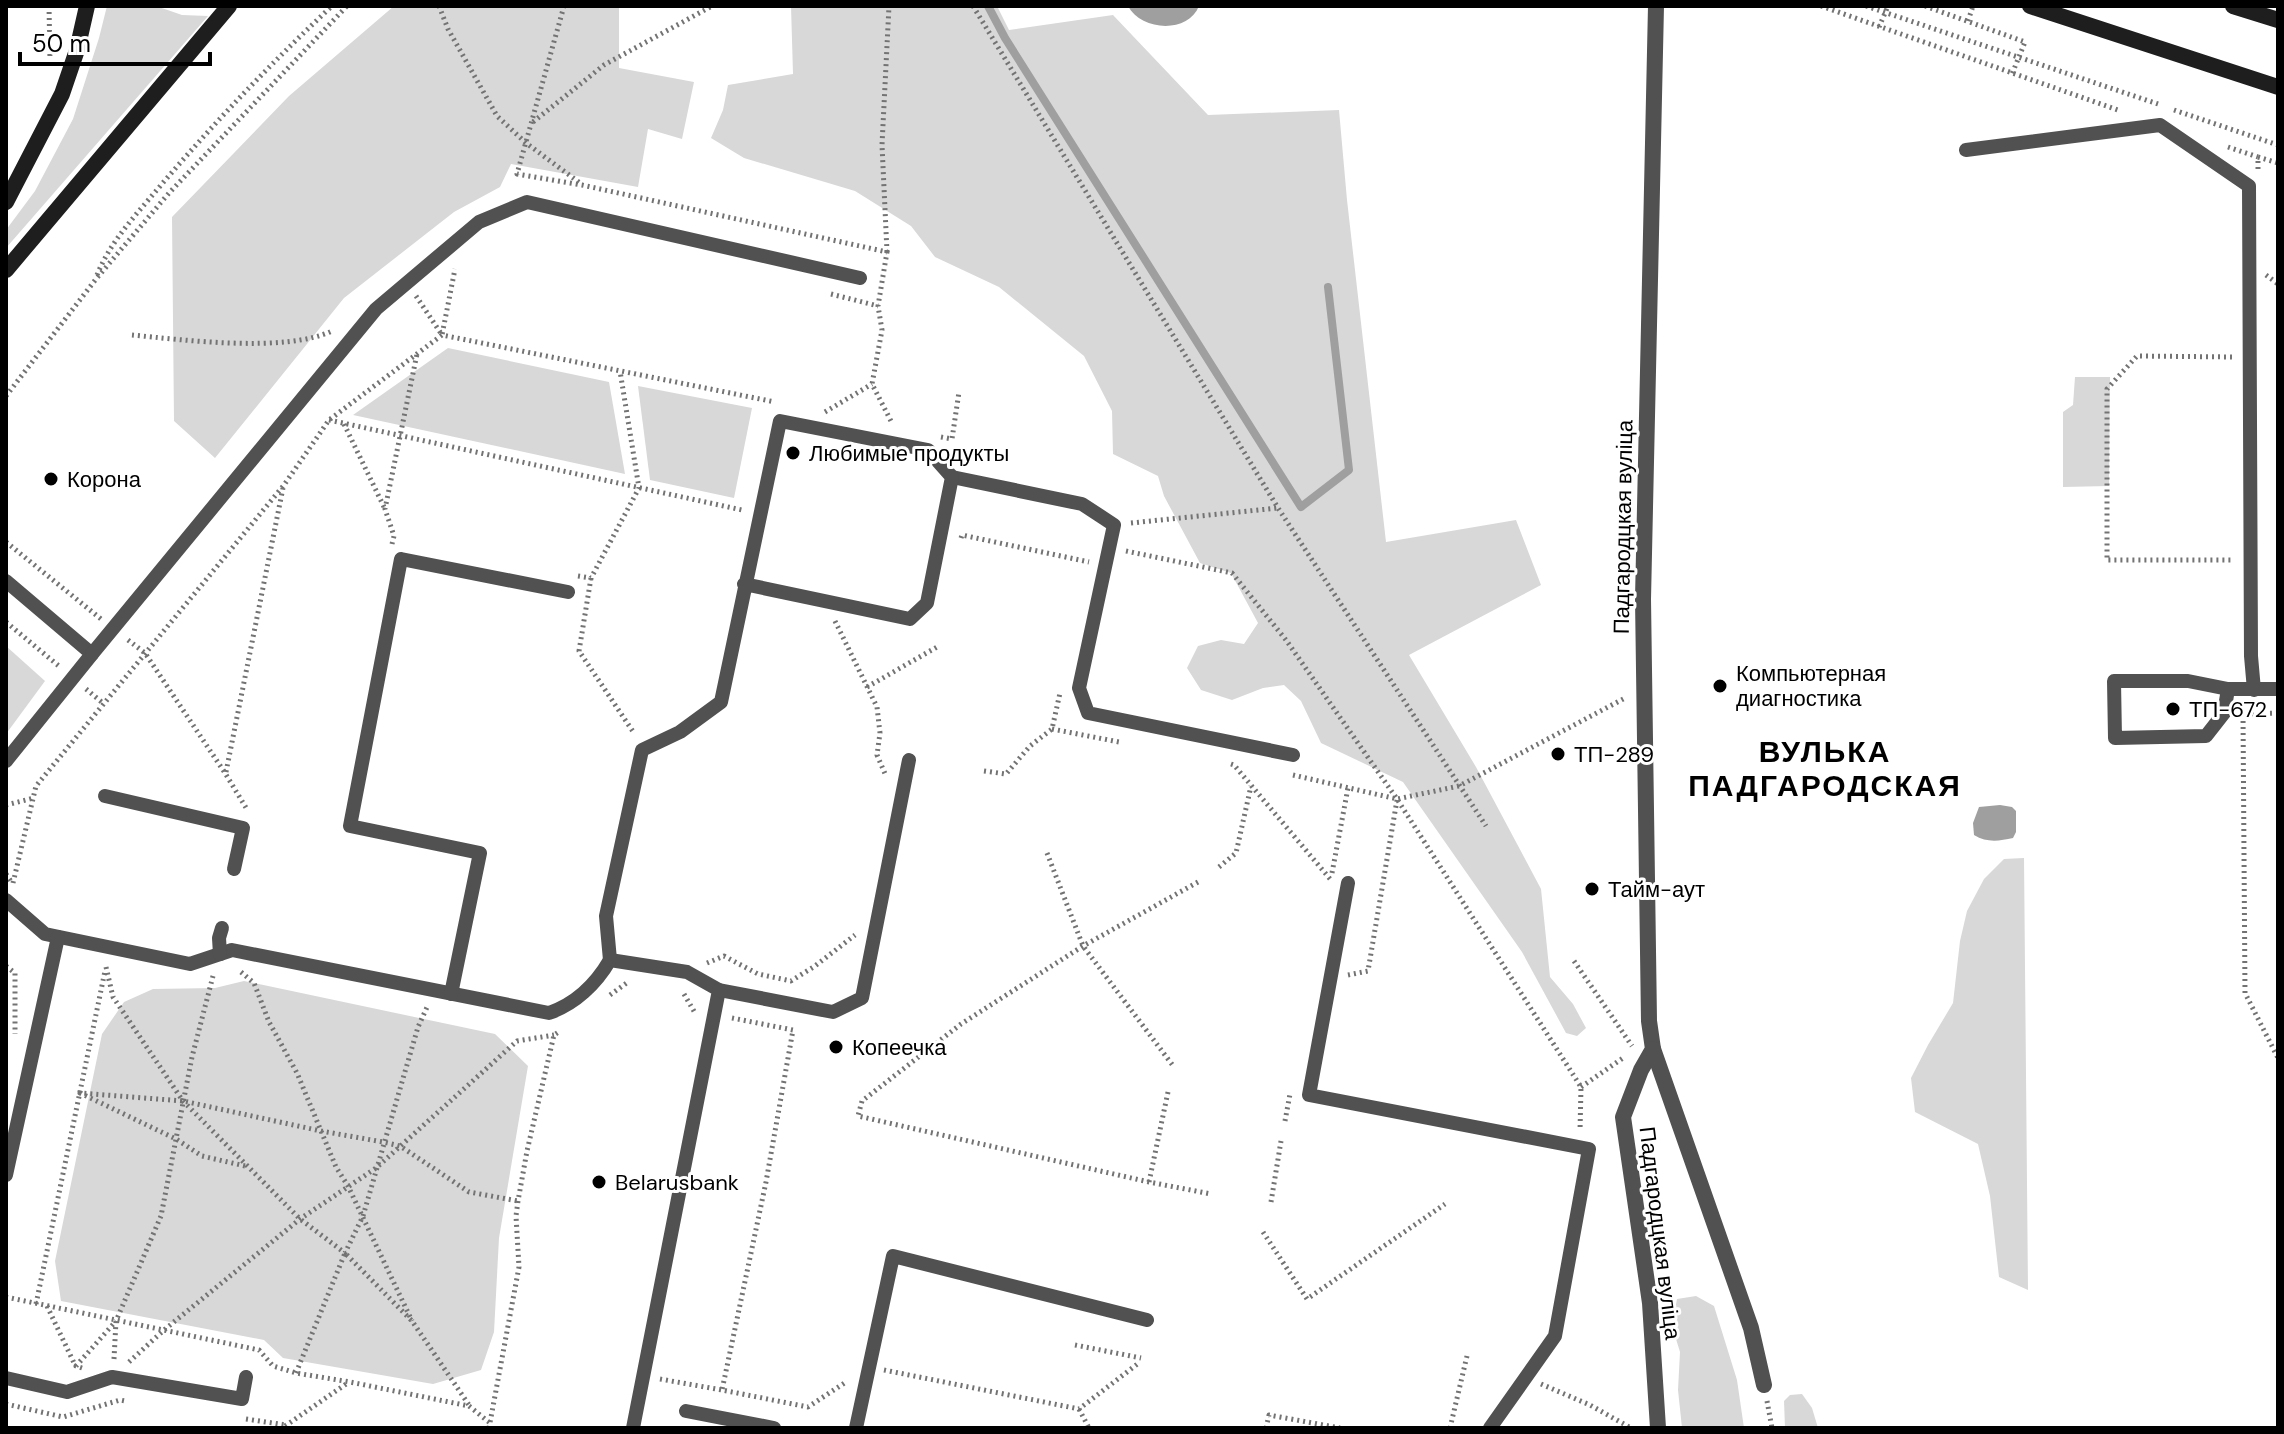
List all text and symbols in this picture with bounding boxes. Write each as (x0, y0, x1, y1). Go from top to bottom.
scale bar (20, 16, 210, 66)
text: 50 m (32, 28, 91, 59)
street label: Падгародцкая вуліца (1607, 419, 1639, 634)
place label: Любимые продукты (809, 439, 1009, 468)
marker: Любимые продукты (784, 444, 802, 462)
place label: Корона (67, 465, 142, 494)
marker: Корона (42, 470, 60, 488)
place label: Компьютерная диагностика (1736, 659, 1886, 713)
marker: Компьютерная диагностика (1711, 677, 1729, 695)
place label: ТП-672 (2189, 695, 2267, 724)
marker: ТП-672 (2164, 700, 2182, 718)
district label: ВУЛЬКА ПАДГАРОДСКАЯ (1688, 732, 1962, 805)
place label: ТП-289 (1574, 740, 1654, 769)
marker: ТП-289 (1549, 745, 1567, 763)
place label: Тайм-аут (1608, 875, 1705, 904)
marker: Тайм-аут (1583, 880, 1601, 898)
place label: Копеечка (852, 1033, 947, 1062)
marker: Копеечка (827, 1038, 845, 1056)
street label: Падгародцкая вуліца (1633, 1125, 1688, 1342)
place label: Belarusbank (615, 1168, 739, 1197)
marker: Belarusbank (590, 1173, 608, 1191)

